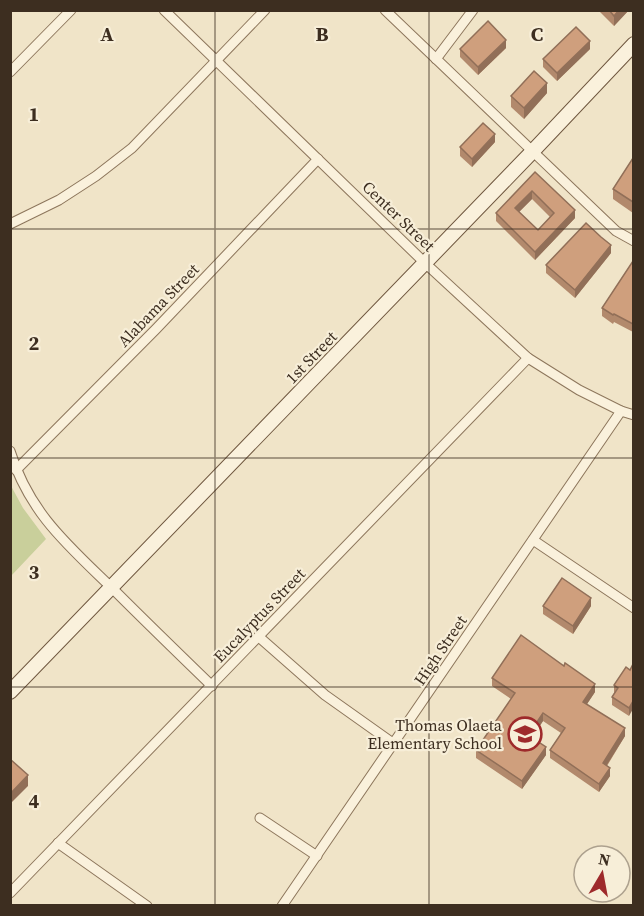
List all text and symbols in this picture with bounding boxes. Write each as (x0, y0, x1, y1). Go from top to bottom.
text: A (100, 20, 114, 48)
text: B (315, 20, 329, 48)
text: C (531, 20, 543, 48)
text: 1 (29, 100, 39, 128)
street label: Center Street (358, 176, 441, 257)
street label: Alabama Street (112, 258, 204, 352)
street label: 1st Street (280, 325, 342, 388)
text: 2 (29, 329, 40, 357)
text: 3 (29, 558, 40, 586)
street label: Eucalyptus Street (208, 562, 310, 667)
street label: High Street (408, 610, 472, 689)
place label: Thomas Olaeta Elementary School (368, 714, 503, 754)
school or university icon: Thomas Olaeta Elementary School (507, 716, 543, 752)
text: 4 (29, 787, 40, 815)
north arrow (572, 844, 632, 904)
text: N (597, 847, 613, 871)

